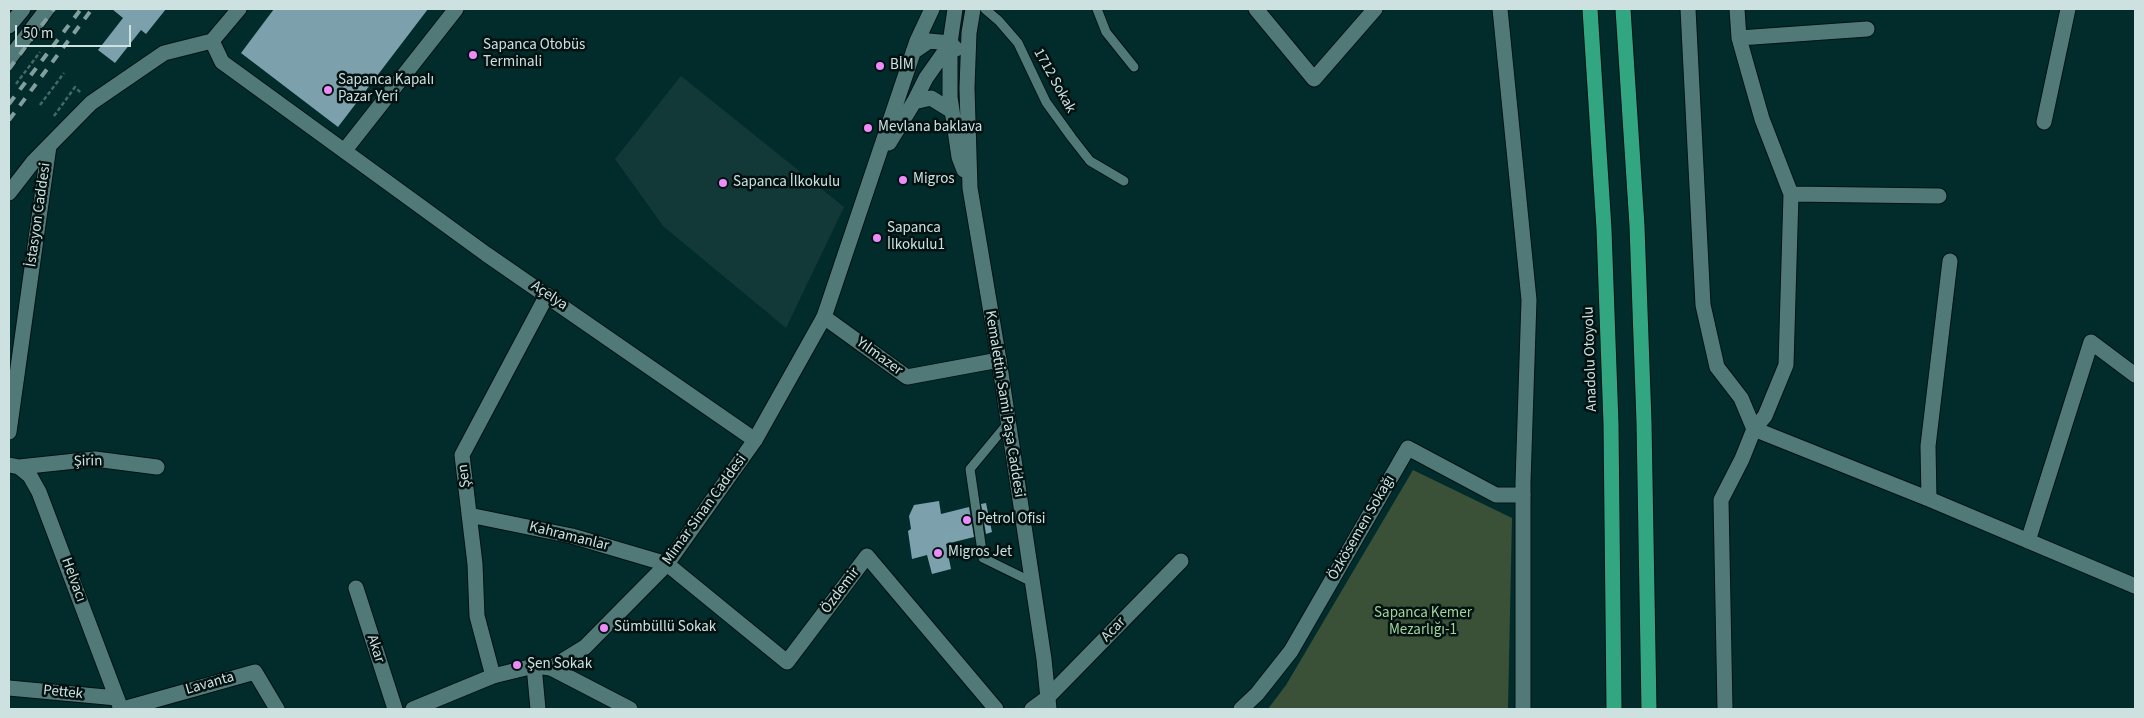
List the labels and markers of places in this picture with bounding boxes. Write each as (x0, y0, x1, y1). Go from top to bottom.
place label: Sapanca Otobüs Terminali (483, 37, 585, 72)
marker: Sapanca Otobüs Terminali (467, 49, 479, 61)
place label: BİM (890, 57, 914, 75)
marker: BİM (874, 60, 886, 72)
place label: Sapanca Kapalı Pazar Yeri (338, 72, 434, 107)
marker: Sapanca Kapalı Pazar Yeri (322, 84, 334, 96)
place label: Mevlana baklava (878, 119, 982, 137)
marker: Mevlana baklava (862, 122, 874, 134)
place label: Migros (913, 171, 955, 189)
place label: Sapanca İlkokulu (733, 174, 840, 192)
marker: Migros (897, 174, 909, 186)
marker: Sapanca İlkokulu (717, 177, 729, 189)
place label: Sapanca İlkokulu1 (887, 220, 945, 255)
marker: Sapanca İlkokulu1 (871, 232, 883, 244)
place label: Petrol Ofisi (977, 511, 1046, 529)
marker: Petrol Ofisi (961, 514, 973, 526)
place label: Migros Jet (948, 544, 1012, 562)
marker: Migros Jet (932, 547, 944, 559)
place label: Sümbüllü Sokak (614, 619, 716, 637)
marker: Sümbüllü Sokak (598, 622, 610, 634)
place label: Şen Sokak (527, 656, 592, 674)
marker: Şen Sokak (511, 659, 523, 671)

